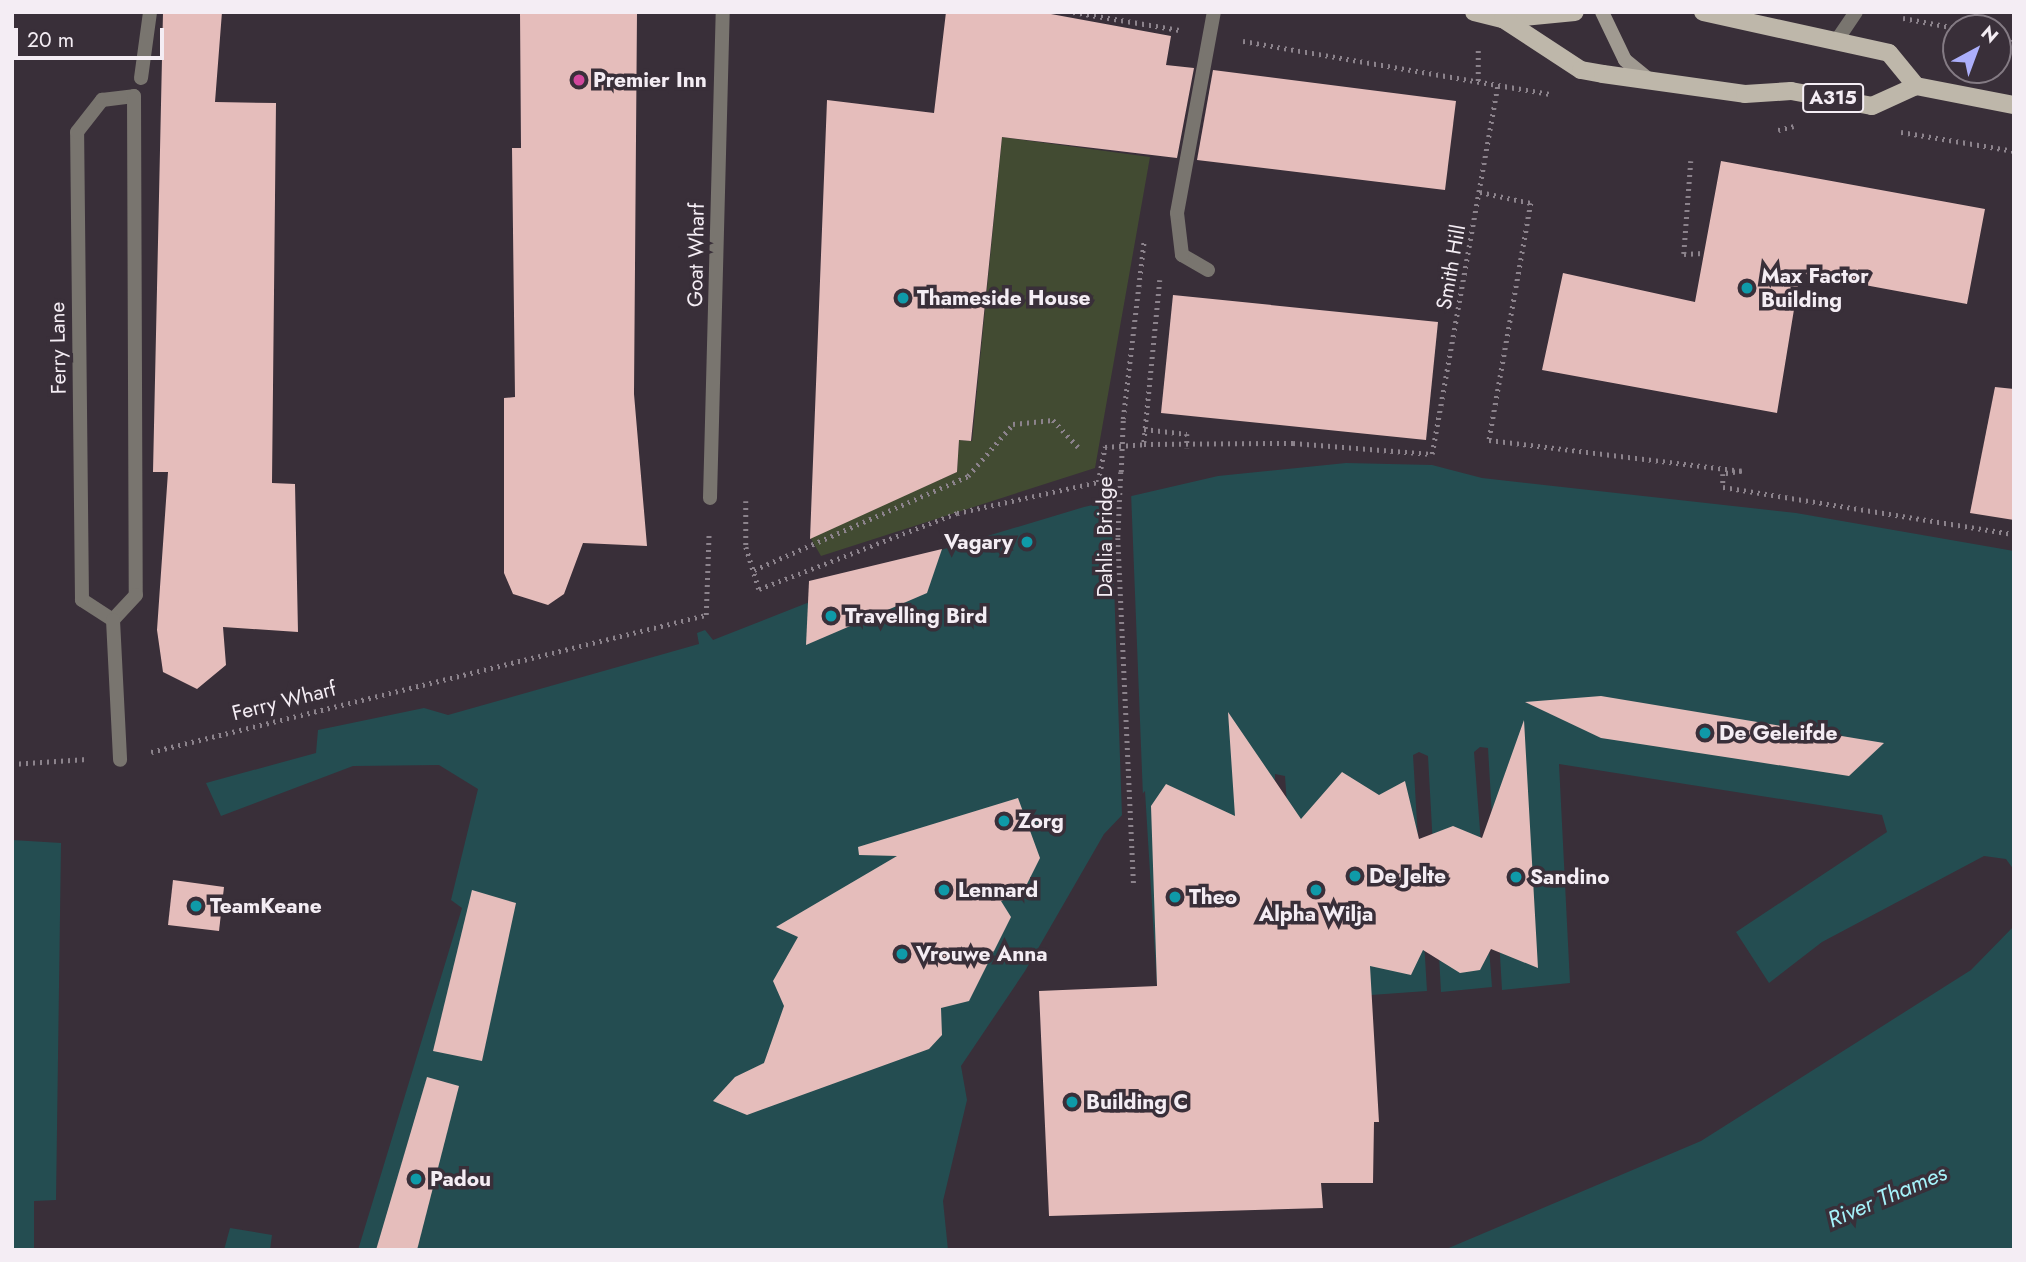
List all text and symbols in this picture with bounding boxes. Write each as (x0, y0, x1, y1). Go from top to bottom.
scale bar (18, 14, 168, 58)
north arrow (1942, 14, 2012, 84)
text: N (1975, 19, 2004, 49)
text: 20 m (27, 25, 74, 55)
place label: Premier Inn (593, 67, 707, 93)
marker: Premier Inn (571, 72, 587, 88)
road number: A315 (1801, 82, 1864, 114)
street label: Goat Wharf (682, 203, 710, 307)
street label: Smith Hill (1431, 223, 1471, 311)
place label: Max Factor Building (1761, 263, 1869, 313)
marker: Max Factor Building (1739, 280, 1755, 296)
place label: Thameside House (917, 285, 1091, 311)
marker: Thameside House (895, 290, 911, 306)
street label: Ferry Lane (45, 301, 71, 395)
street label: Dahlia Bridge (1092, 476, 1118, 598)
place label: Vagary (944, 529, 1013, 555)
marker: Vagary (1019, 534, 1035, 550)
place label: Travelling Bird (845, 603, 987, 629)
marker: Travelling Bird (823, 608, 839, 624)
street label: Ferry Wharf (229, 676, 339, 726)
place label: De Geleifde (1719, 720, 1838, 746)
marker: De Geleifde (1697, 725, 1713, 741)
place label: Zorg (1018, 808, 1064, 834)
marker: Zorg (996, 813, 1012, 829)
place label: De Jelte (1369, 863, 1446, 889)
place label: Sandino (1530, 864, 1610, 890)
marker: De Jelte (1347, 868, 1363, 884)
marker: Sandino (1508, 869, 1524, 885)
place label: Lennard (958, 877, 1038, 903)
marker: Lennard (936, 882, 952, 898)
marker: Alpha Wilja (1308, 882, 1324, 898)
place label: Theo (1189, 884, 1237, 910)
marker: Theo (1167, 889, 1183, 905)
place label: TeamKeane (210, 893, 322, 919)
marker: TeamKeane (188, 898, 204, 914)
place label: Alpha Wilja (1259, 901, 1373, 927)
place label: Vrouwe Anna (916, 941, 1048, 967)
marker: Vrouwe Anna (894, 946, 910, 962)
place label: Building C (1086, 1089, 1188, 1115)
marker: Building C (1064, 1094, 1080, 1110)
water label: River Thames (1823, 1159, 1951, 1233)
place label: Padou (430, 1166, 491, 1192)
marker: Padou (408, 1171, 424, 1187)

